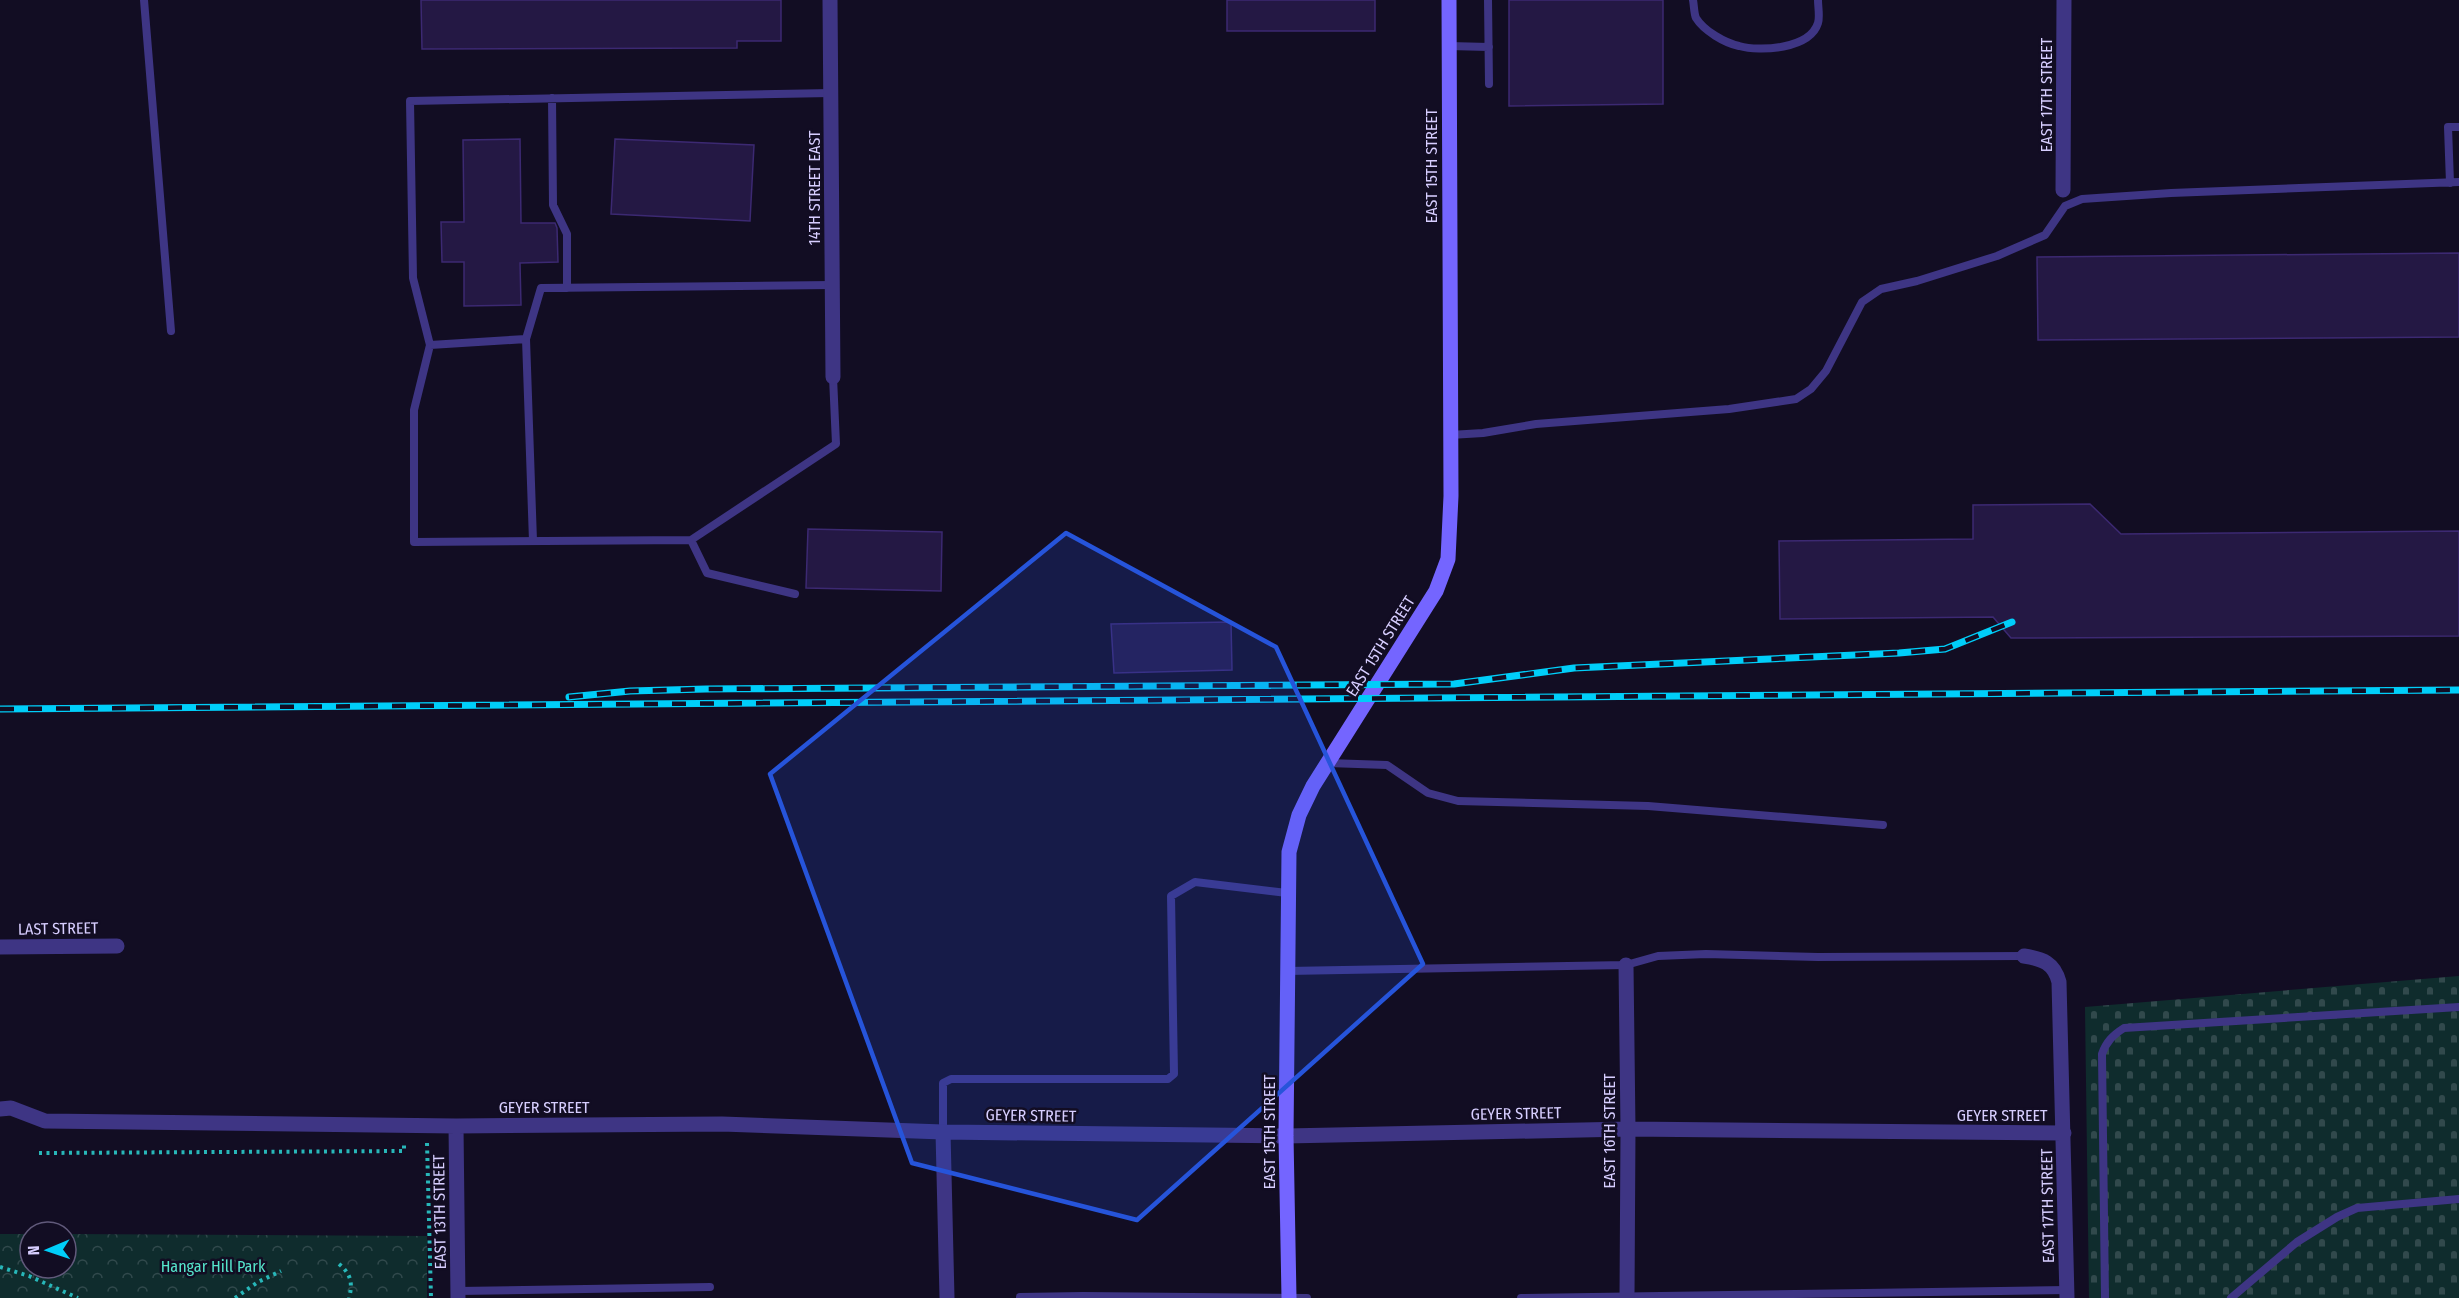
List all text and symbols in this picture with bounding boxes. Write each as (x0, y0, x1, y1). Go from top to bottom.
street label: EAST 17TH STREET (2037, 37, 2056, 152)
street label: EAST 15TH STREET (1422, 108, 1441, 223)
street label: 14TH STREET EAST (805, 130, 824, 245)
street label: EAST 15TH STREET (1342, 592, 1419, 700)
street label: LAST STREET (18, 918, 99, 939)
street label: EAST 16TH STREET (1600, 1073, 1619, 1189)
street label: EAST 15TH STREET (1260, 1074, 1279, 1189)
street label: GEYER STREET (499, 1098, 590, 1117)
street label: GEYER STREET (1471, 1103, 1562, 1124)
street label: GEYER STREET (985, 1105, 1077, 1126)
street label: GEYER STREET (1957, 1106, 2048, 1125)
street label: EAST 17TH STREET (2037, 1148, 2058, 1263)
street label: EAST 13TH STREET (429, 1154, 450, 1270)
north arrow (18, 1220, 78, 1280)
text: N (24, 1245, 43, 1256)
park label: Hangar Hill Park (161, 1257, 266, 1276)

